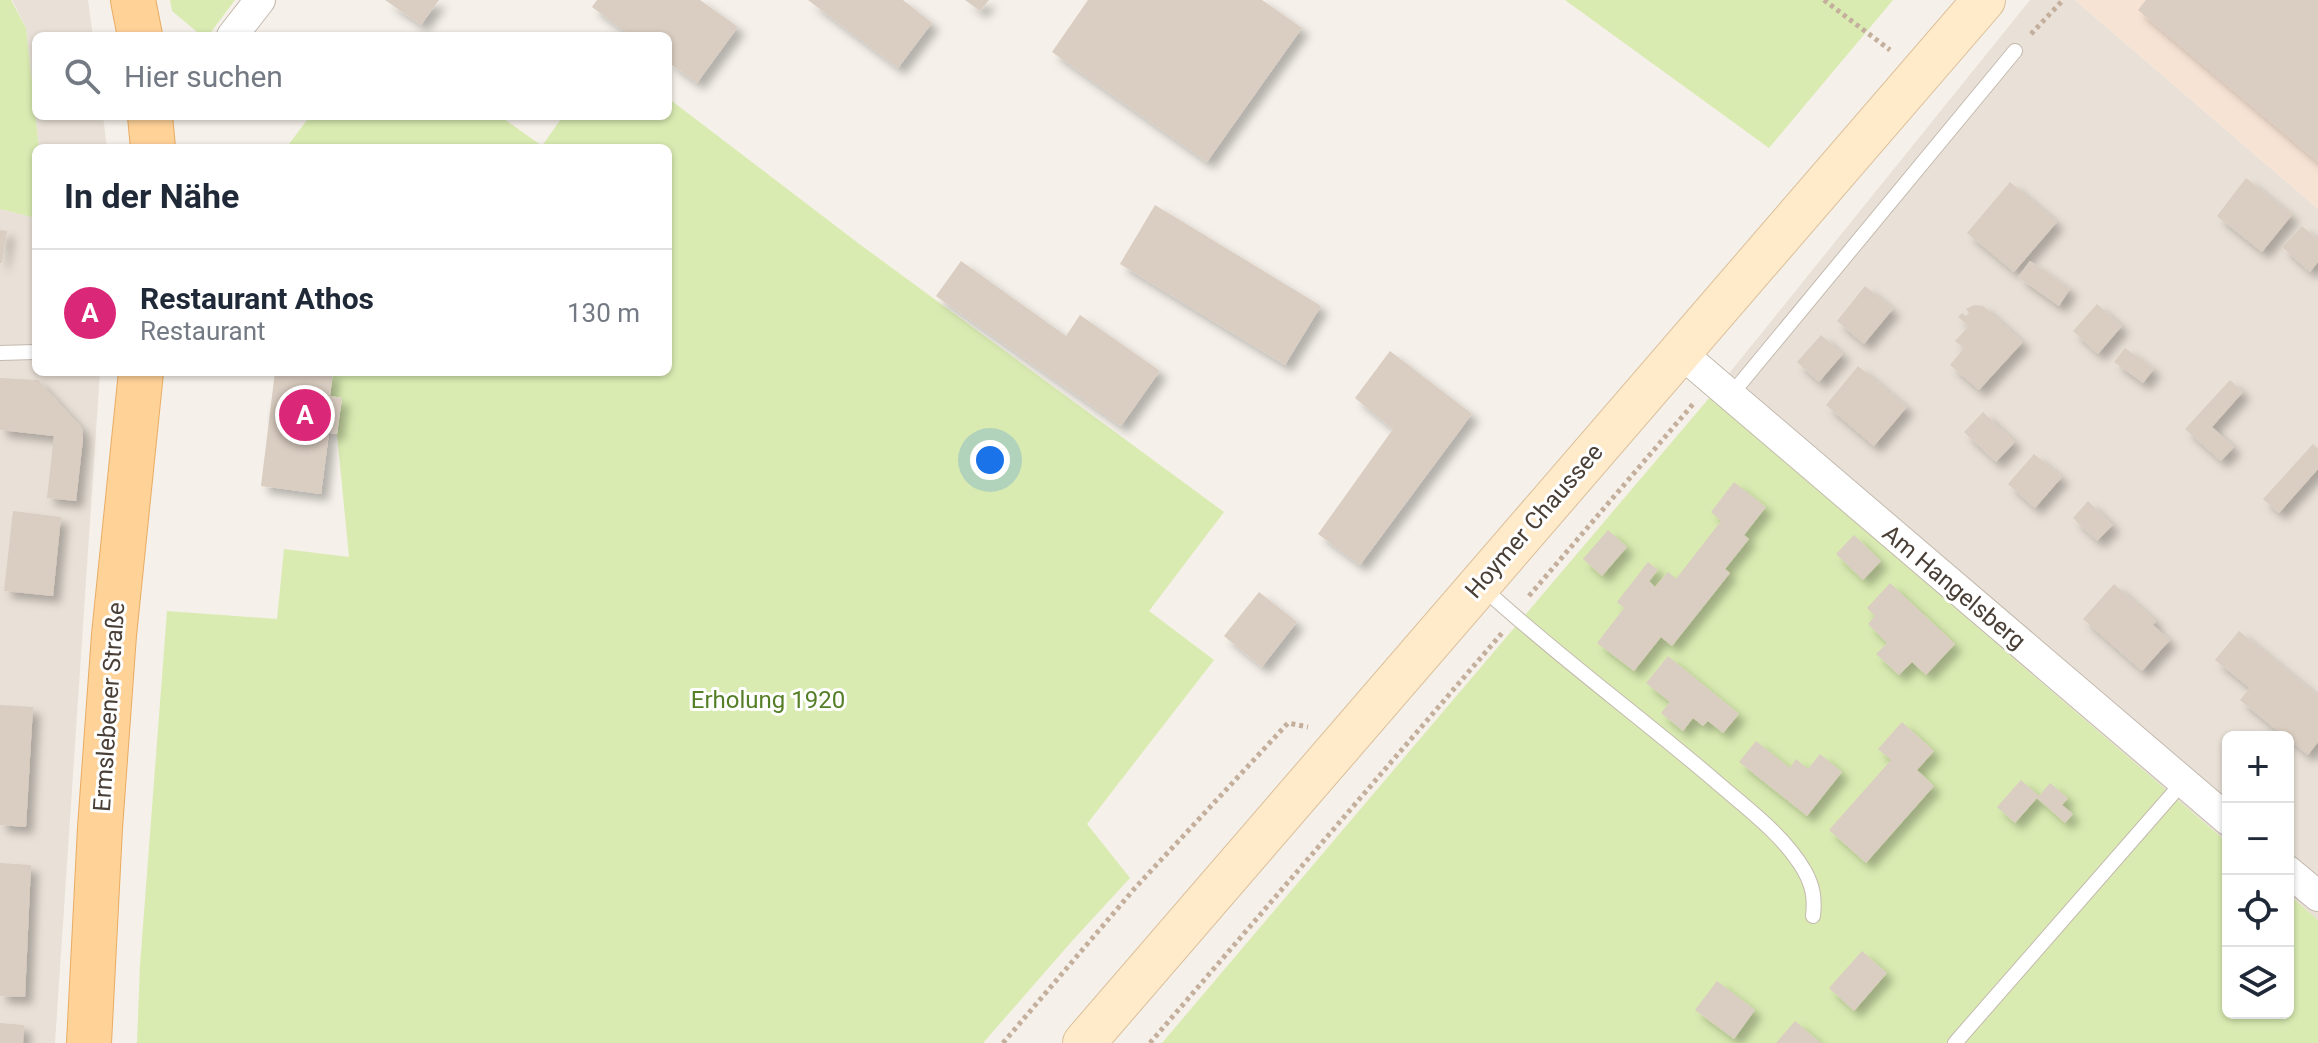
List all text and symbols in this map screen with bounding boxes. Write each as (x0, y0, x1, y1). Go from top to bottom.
search box (32, 32, 672, 120)
icon: search (60, 54, 104, 98)
text: Hier suchen (124, 59, 283, 94)
text: In der Nähe (64, 176, 239, 216)
text: Restaurant Athos (140, 281, 374, 316)
text: A (81, 298, 99, 328)
text: 130 m (567, 298, 640, 328)
text: Restaurant (140, 316, 266, 346)
pin: A (279, 385, 331, 445)
street label: Hoymer Chaussee (1459, 438, 1609, 604)
your location (970, 440, 1010, 480)
street label: Am Hangelsberg (1877, 519, 2031, 655)
street label: Ermslebener Straße (88, 601, 130, 813)
park label: Erholung 1920 (691, 686, 845, 714)
map controls (2222, 731, 2294, 1019)
button: + (2222, 731, 2294, 803)
button: − (2222, 803, 2294, 875)
button: locate (2222, 875, 2294, 947)
button: layers (2222, 947, 2294, 1019)

